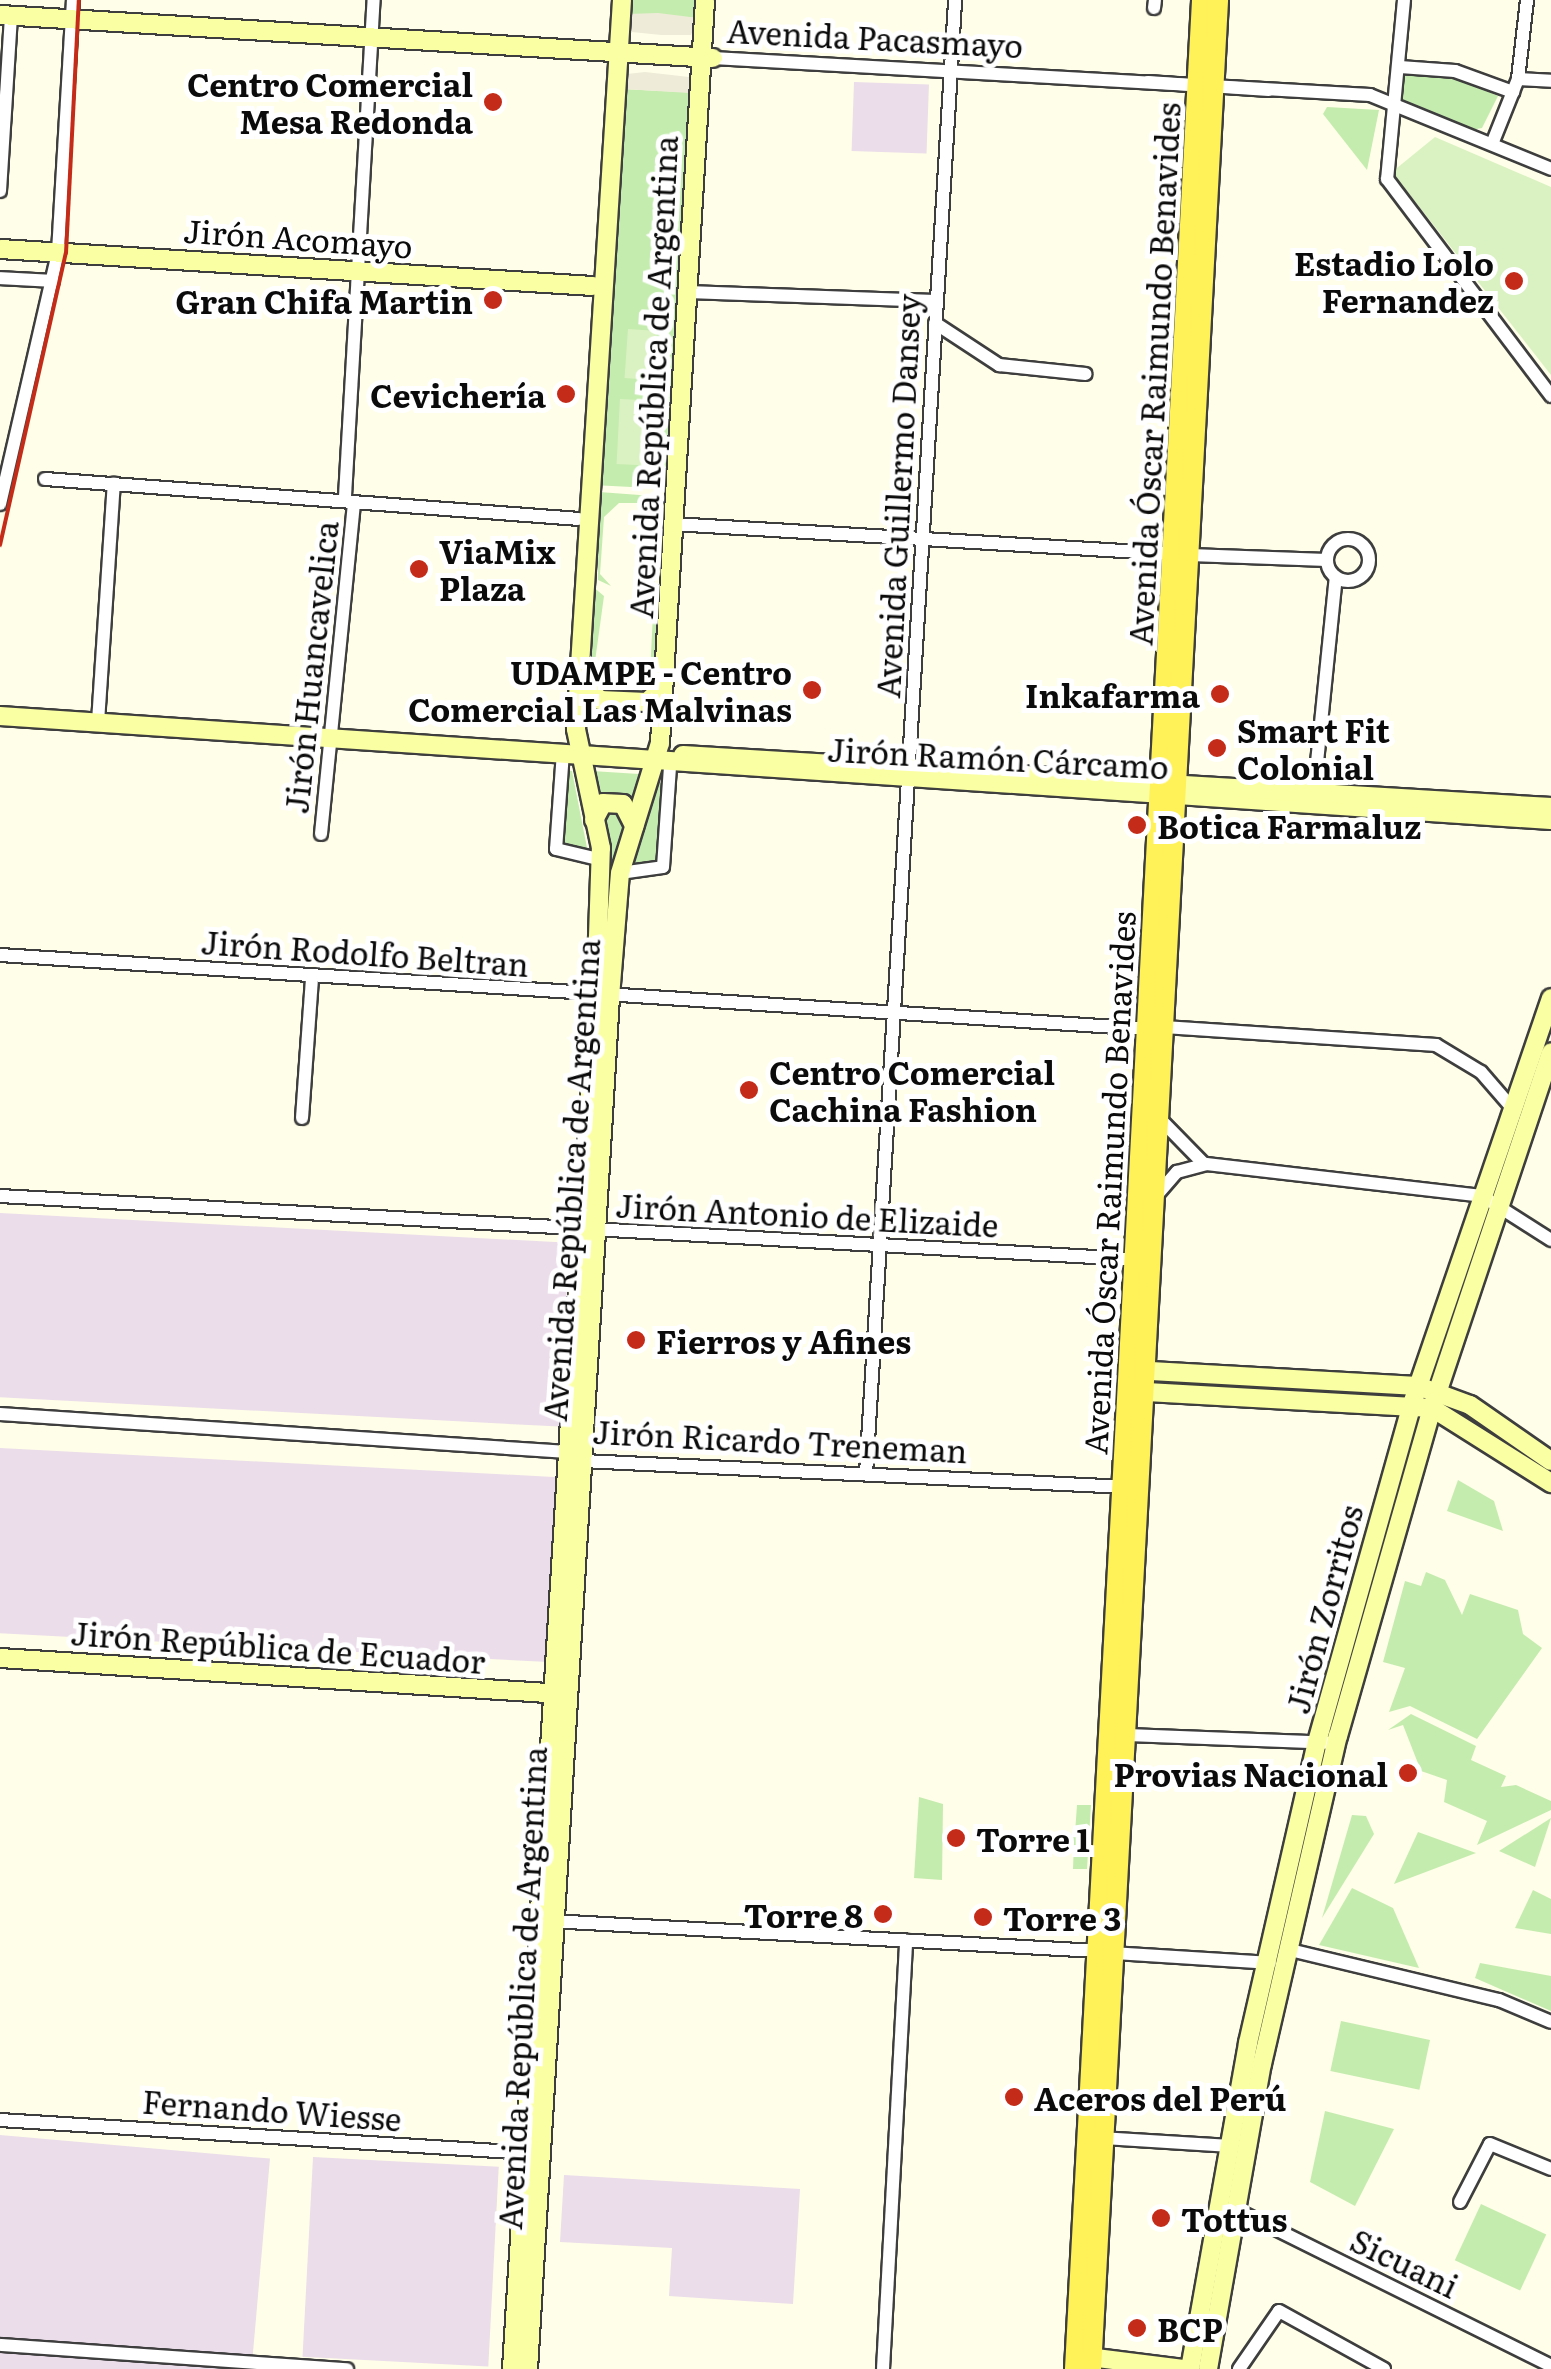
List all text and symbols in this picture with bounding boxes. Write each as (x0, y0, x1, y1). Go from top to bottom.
street label: Avenida Pacasmayo (726, 10, 1024, 64)
place label: Centro Comercial Mesa Redonda (187, 65, 473, 140)
marker: Centro Comercial Mesa Redonda (482, 91, 504, 113)
street label: Avenida Óscar Raimundo Benavides (1120, 101, 1186, 647)
street label: Avenida República de Argentina (620, 134, 684, 620)
street label: Jirón Acomayo (182, 210, 414, 264)
place label: Estadio Lolo Fernandez (1294, 244, 1494, 319)
marker: Estadio Lolo Fernandez (1503, 270, 1525, 292)
place label: Gran Chifa Martin (175, 281, 473, 319)
marker: Gran Chifa Martin (482, 289, 504, 311)
street label: Avenida Guillermo Dansey (867, 293, 927, 699)
place label: Cevichería (370, 375, 546, 413)
marker: Cevichería (555, 383, 577, 405)
street label: Jirón Huancavelica (276, 519, 344, 815)
place label: ViaMix Plaza (439, 532, 556, 607)
marker: ViaMix Plaza (408, 558, 430, 580)
place label: UDAMPE - Centro Comercial Las Malvinas (408, 653, 792, 728)
place label: Inkafarma (1025, 675, 1200, 713)
marker: UDAMPE - Centro Comercial Las Malvinas (801, 679, 823, 701)
marker: Inkafarma (1209, 683, 1231, 705)
place label: Smart Fit Colonial (1237, 711, 1390, 786)
street label: Jirón Ramón Cárcamo (826, 729, 1170, 785)
marker: Smart Fit Colonial (1206, 737, 1228, 759)
place label: Botica Farmaluz (1157, 806, 1421, 844)
marker: Botica Farmaluz (1126, 814, 1148, 836)
street label: Avenida Óscar Raimundo Benavides (1075, 910, 1141, 1456)
street label: Jirón Rodolfo Beltran (200, 921, 530, 983)
street label: Avenida República de Argentina (534, 937, 606, 1423)
place label: Centro Comercial Cachina Fashion (769, 1053, 1055, 1128)
marker: Centro Comercial Cachina Fashion (738, 1079, 760, 1101)
street label: Jirón Antonio de Elizaide (614, 1185, 1000, 1243)
place label: Fierros y Afines (656, 1321, 911, 1359)
marker: Fierros y Afines (625, 1329, 647, 1351)
street label: Jirón Ricardo Treneman (592, 1411, 968, 1469)
street label: Jirón Zorritos (1277, 1501, 1369, 1717)
street label: Jirón República de Ecuador (69, 1612, 487, 1680)
street label: Avenida República de Argentina (489, 1745, 553, 2231)
place label: Provias Nacional (1113, 1754, 1388, 1792)
marker: Provias Nacional (1397, 1762, 1419, 1784)
place label: Torre 1 (976, 1819, 1090, 1857)
marker: Torre 1 (945, 1827, 967, 1849)
place label: Torre 8 (744, 1895, 863, 1933)
place label: Torre 3 (1003, 1898, 1121, 1936)
marker: Torre 8 (872, 1903, 894, 1925)
marker: Torre 3 (972, 1906, 994, 1928)
place label: Aceros del Perú (1034, 2078, 1286, 2116)
street label: Fernando Wiesse (141, 2081, 403, 2137)
marker: Aceros del Perú (1003, 2086, 1025, 2108)
place label: Tottus (1181, 2199, 1288, 2237)
marker: Tottus (1150, 2207, 1172, 2229)
street label: Sicuani (1345, 2220, 1465, 2304)
place label: BCP (1157, 2309, 1223, 2347)
marker: BCP (1126, 2317, 1148, 2339)

